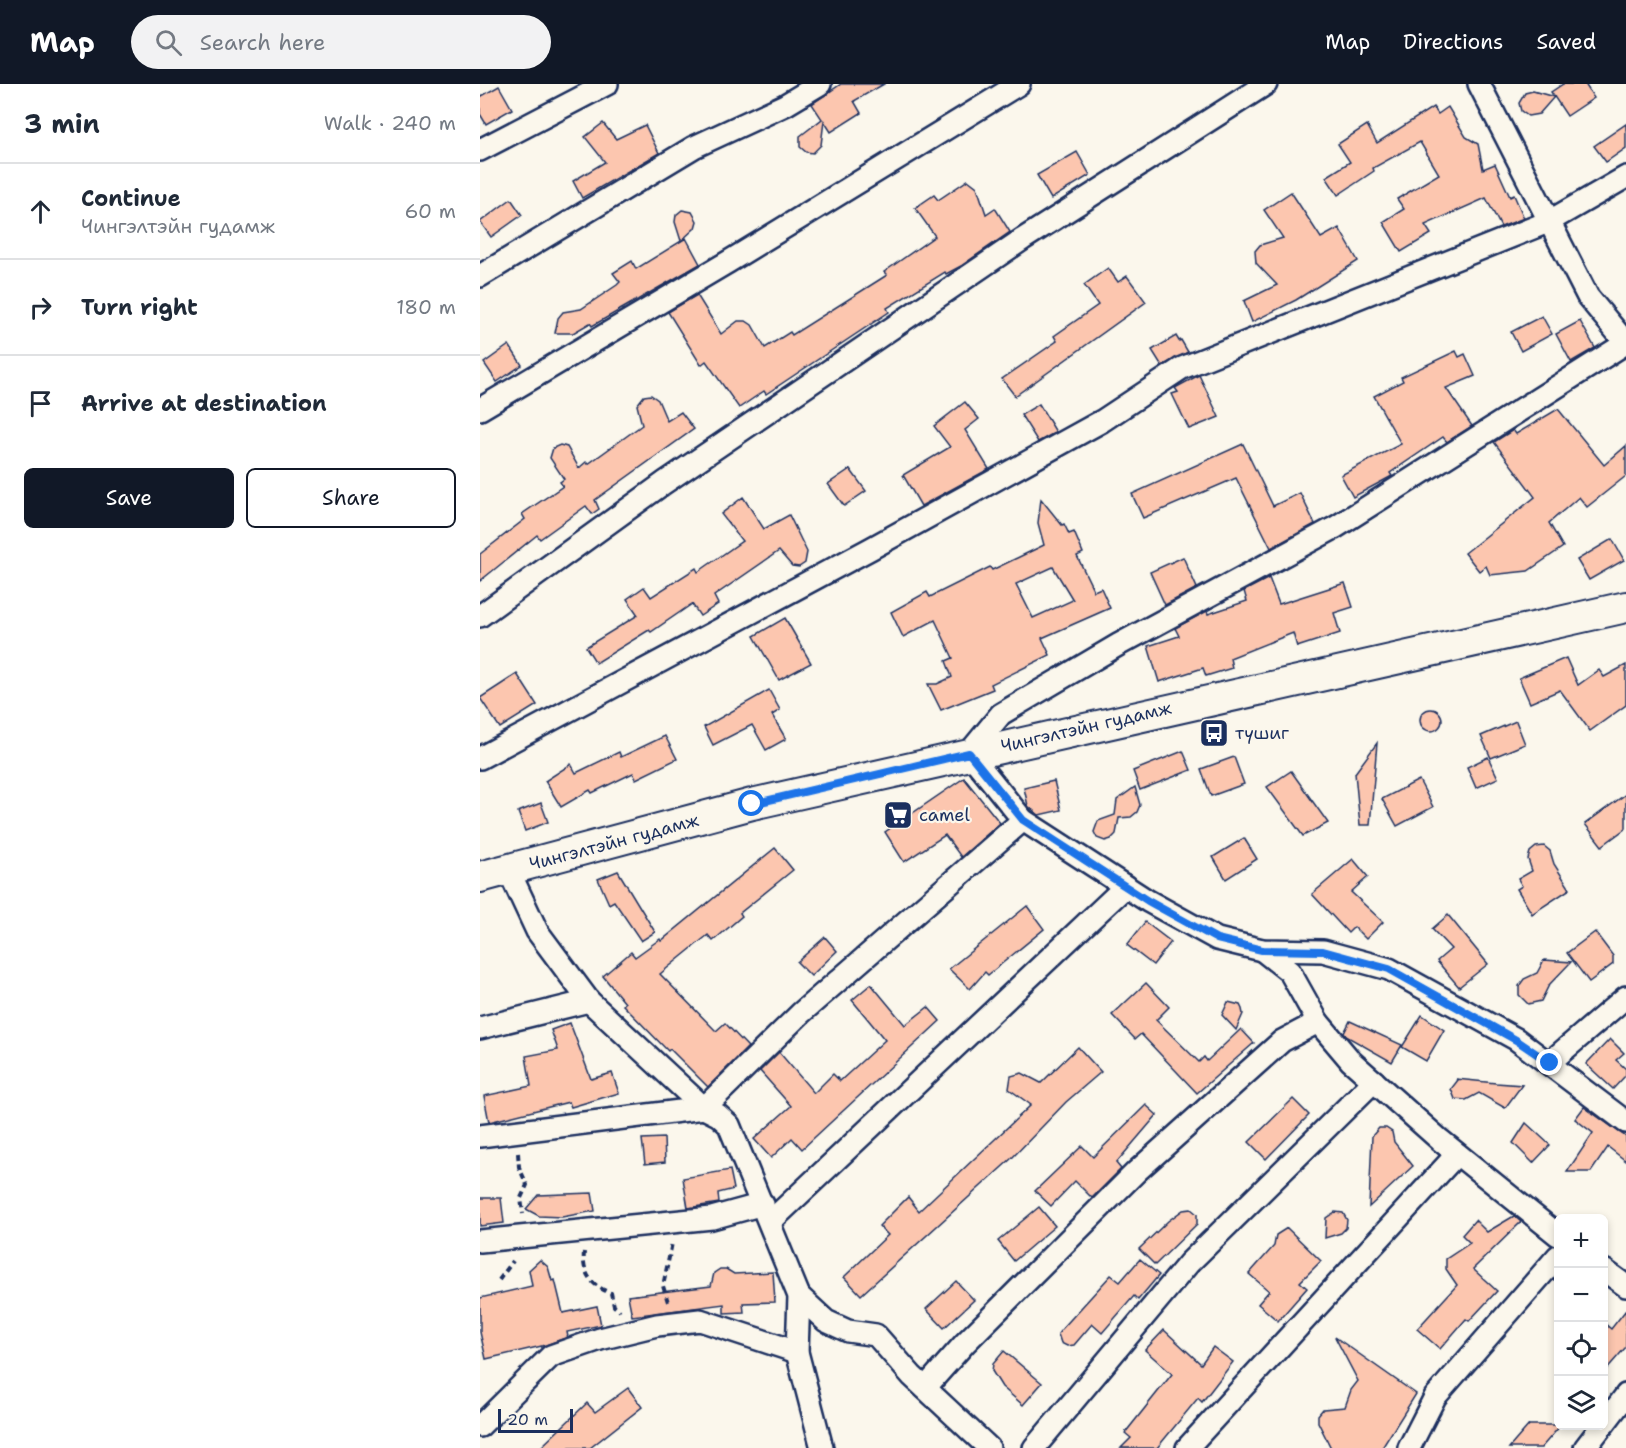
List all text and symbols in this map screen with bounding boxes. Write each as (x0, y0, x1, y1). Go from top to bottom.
search box (131, 15, 551, 69)
text: Map (30, 23, 95, 61)
icon: search (152, 26, 185, 59)
text: Search here (200, 28, 325, 57)
text: Map (1325, 28, 1370, 56)
text: Directions (1403, 28, 1503, 56)
text: Saved (1536, 28, 1596, 56)
text: 3 min (24, 106, 100, 141)
text: Walk · 240 m (324, 110, 456, 136)
text: Continue (81, 184, 181, 213)
icon: ahead (24, 195, 57, 228)
text: 60 m (404, 198, 456, 224)
text: Чингэлтэйн гудамж (81, 213, 275, 239)
icon: right (24, 291, 57, 324)
text: Turn right (81, 293, 198, 322)
text: 180 m (396, 294, 456, 320)
icon: arrive (24, 387, 57, 420)
text: Arrive at destination (81, 389, 327, 418)
button: Save (24, 468, 234, 528)
button: Share (246, 468, 456, 528)
street label: Чингэлтэйн гудамж (998, 696, 1174, 758)
bus stop icon: түшиг (1198, 717, 1230, 749)
place label: түшиг (1235, 721, 1289, 745)
route start (738, 790, 764, 816)
supermarket icon: camel (882, 799, 914, 831)
place label: camel (919, 803, 970, 827)
street label: Чингэлтэйн гудамж (527, 808, 702, 876)
route end (1536, 1049, 1562, 1075)
map controls (1554, 1214, 1608, 1430)
button: + (1554, 1214, 1608, 1268)
button: − (1554, 1268, 1608, 1322)
button: locate (1554, 1322, 1608, 1376)
button: layers (1554, 1376, 1608, 1430)
scale bar (498, 1406, 573, 1434)
text: 20 m (507, 1409, 548, 1430)

